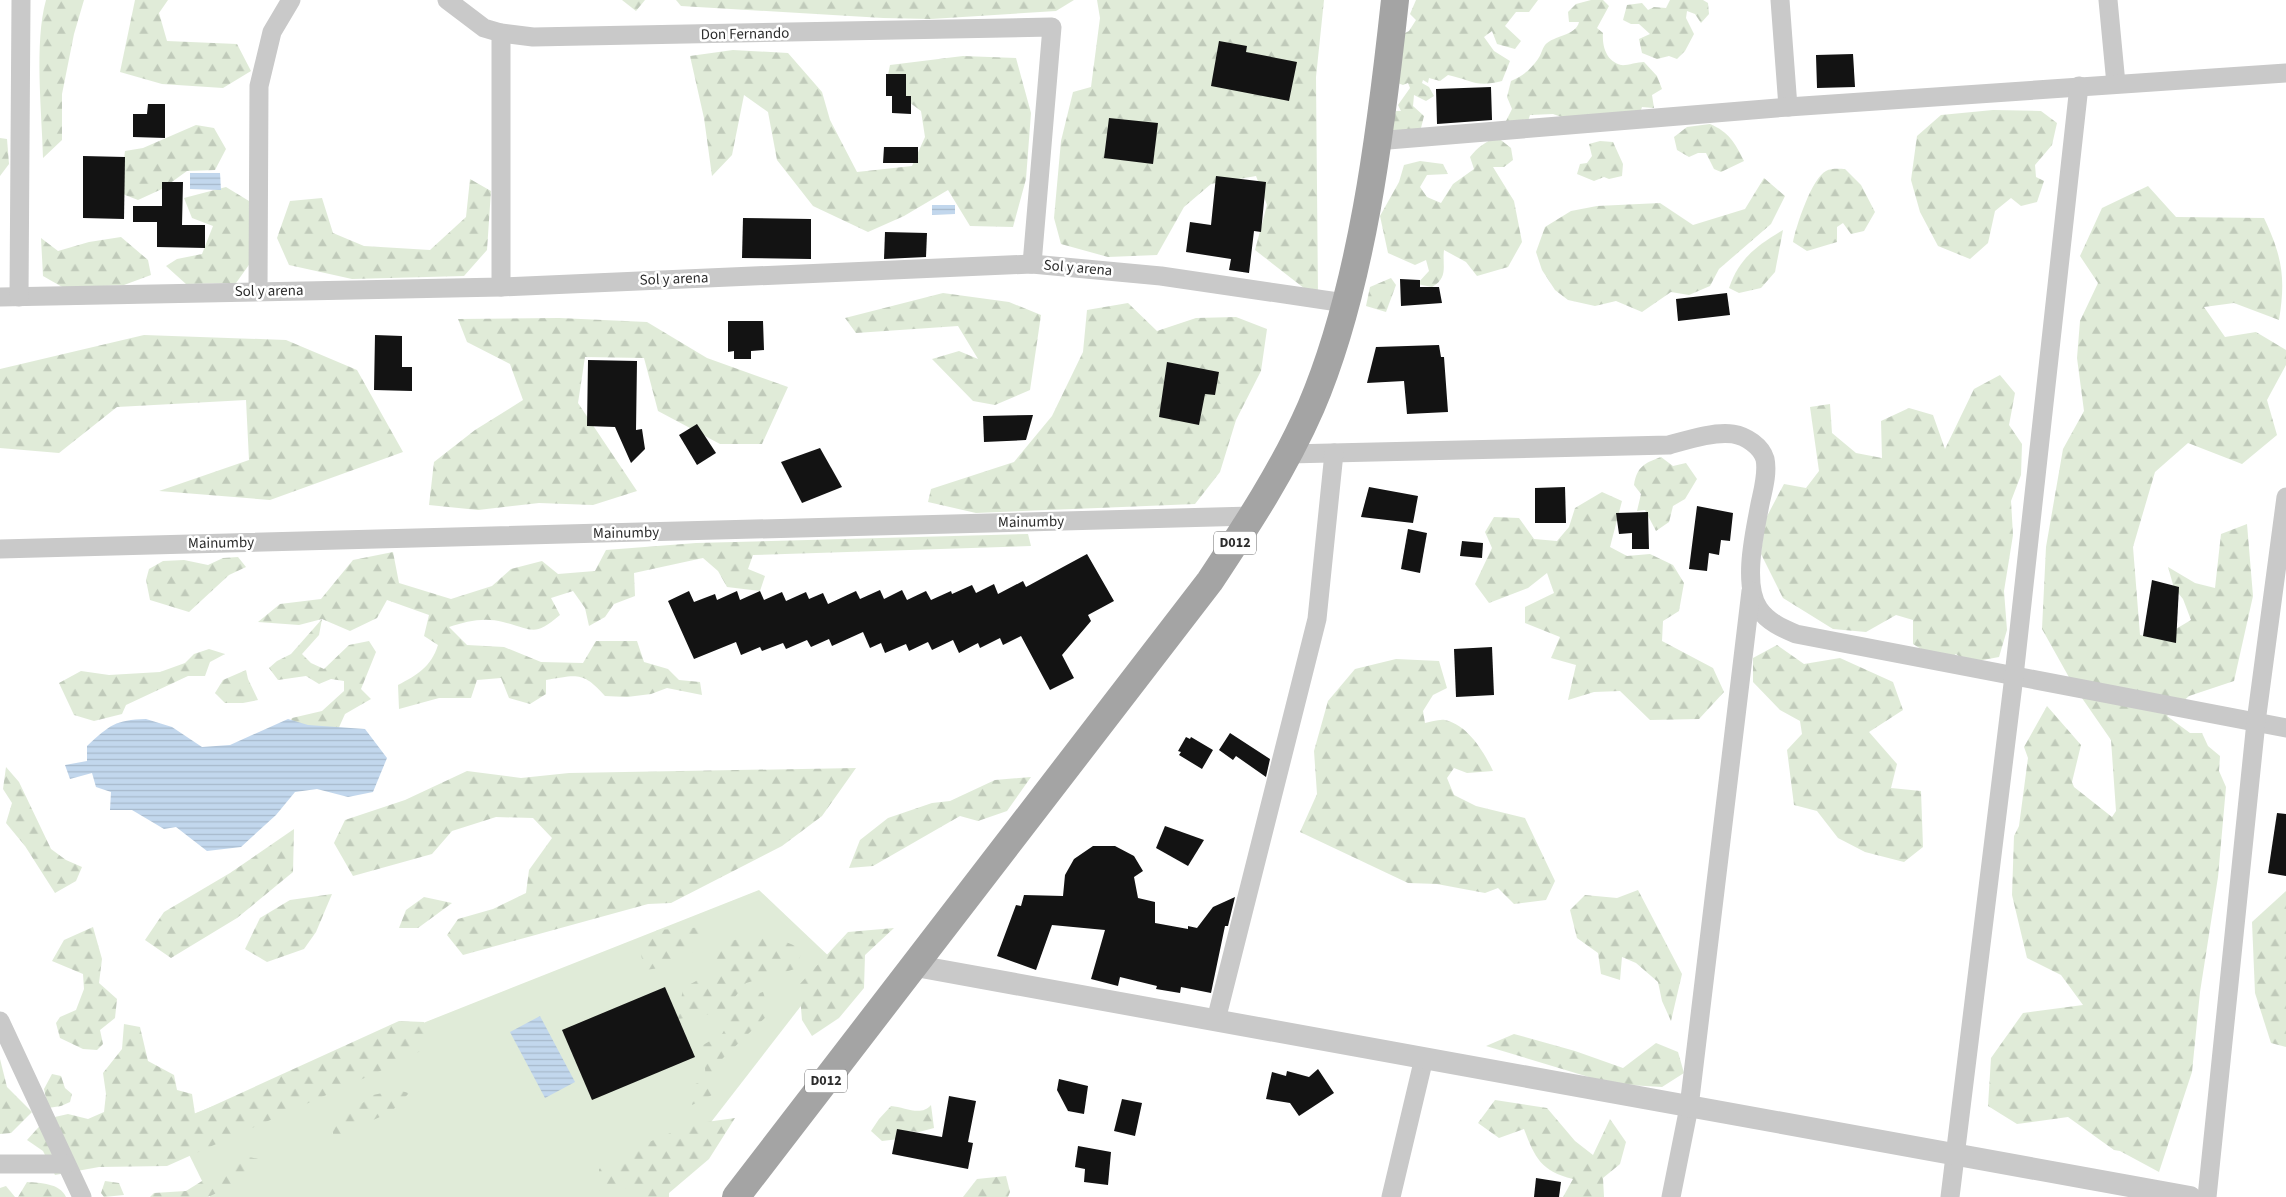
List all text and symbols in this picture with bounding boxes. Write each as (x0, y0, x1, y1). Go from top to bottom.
street label: Don Fernando (700, 23, 790, 45)
street label: Sol y arena (1043, 255, 1113, 281)
street label: Sol y arena (639, 267, 709, 291)
street label: Sol y arena (234, 280, 304, 302)
street label: Mainumby (998, 511, 1064, 533)
street label: Mainumby (593, 522, 659, 544)
street label: Mainumby (188, 532, 254, 554)
road number: D012 (1214, 532, 1256, 554)
road number: D012 (805, 1070, 847, 1092)

